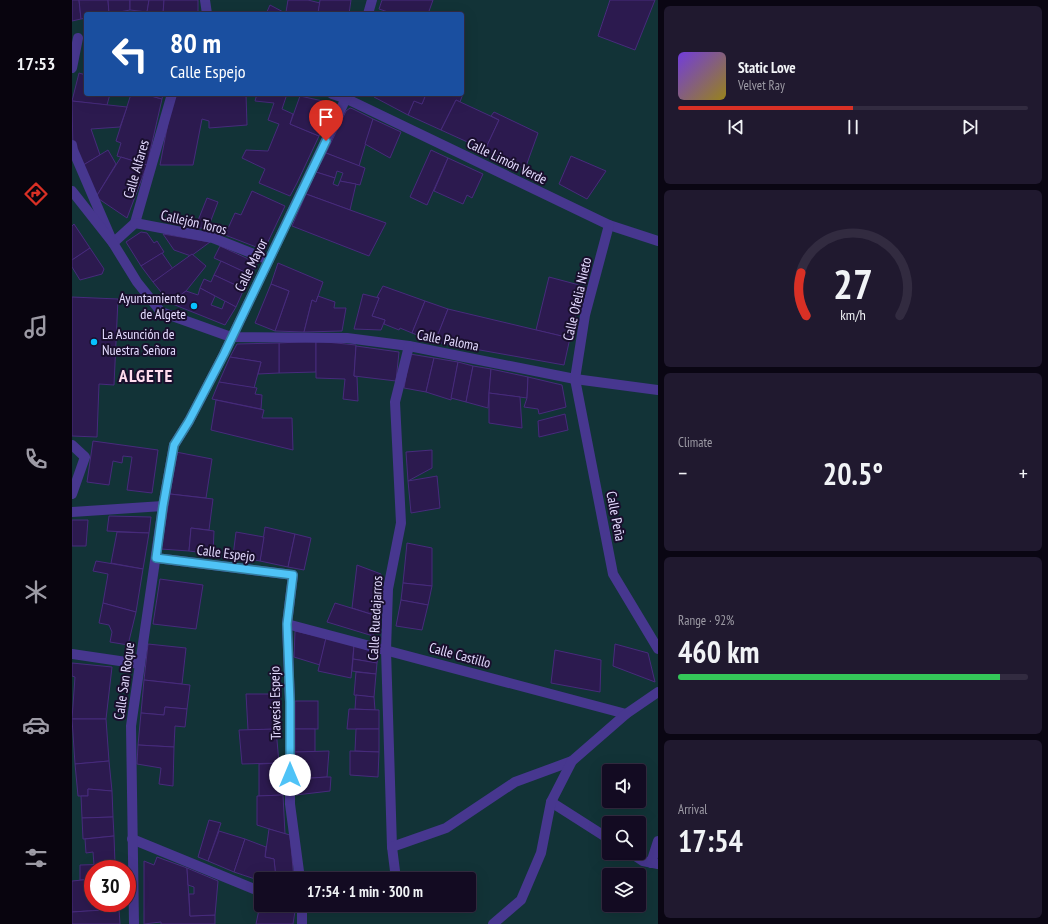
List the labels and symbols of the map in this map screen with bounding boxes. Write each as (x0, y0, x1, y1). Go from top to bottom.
pin (309, 100, 343, 141)
street label: Calle Limón Verde (464, 134, 550, 188)
street label: Calle Alfares (119, 137, 153, 200)
street label: Callejón Toros (159, 206, 229, 238)
street label: Calle Mayor (230, 235, 272, 294)
street label: Calle Ofelia Nieto (559, 256, 595, 342)
place label: Ayuntamiento de Algete (119, 289, 186, 323)
marker: Ayuntamiento de Algete (189, 301, 199, 311)
place label: La Asunción de Nuestra Señora (102, 325, 176, 359)
street label: Calle Paloma (416, 325, 480, 355)
marker: La Asunción de Nuestra Señora (89, 337, 99, 347)
district label: ALGETE (118, 364, 173, 387)
street label: Calle Peña (602, 489, 630, 543)
street label: Calle Espejo (196, 540, 256, 566)
street label: Calle Ruedajarros (364, 575, 386, 661)
street label: Calle Castillo (427, 638, 493, 672)
street label: Calle San Roque (110, 641, 138, 721)
street label: Travesía Espejo (265, 666, 285, 740)
position arrow (269, 754, 311, 796)
speed limit sign: 30 (84, 860, 136, 912)

